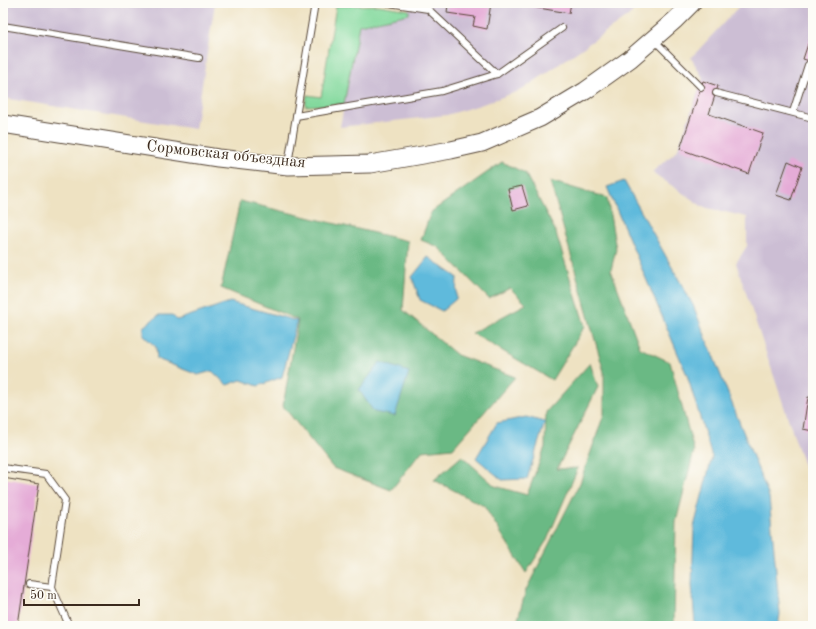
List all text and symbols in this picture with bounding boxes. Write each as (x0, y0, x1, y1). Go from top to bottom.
street label: Сормовская объездная (146, 139, 306, 171)
scale bar (24, 581, 139, 607)
text: 50 m (30, 589, 57, 602)

